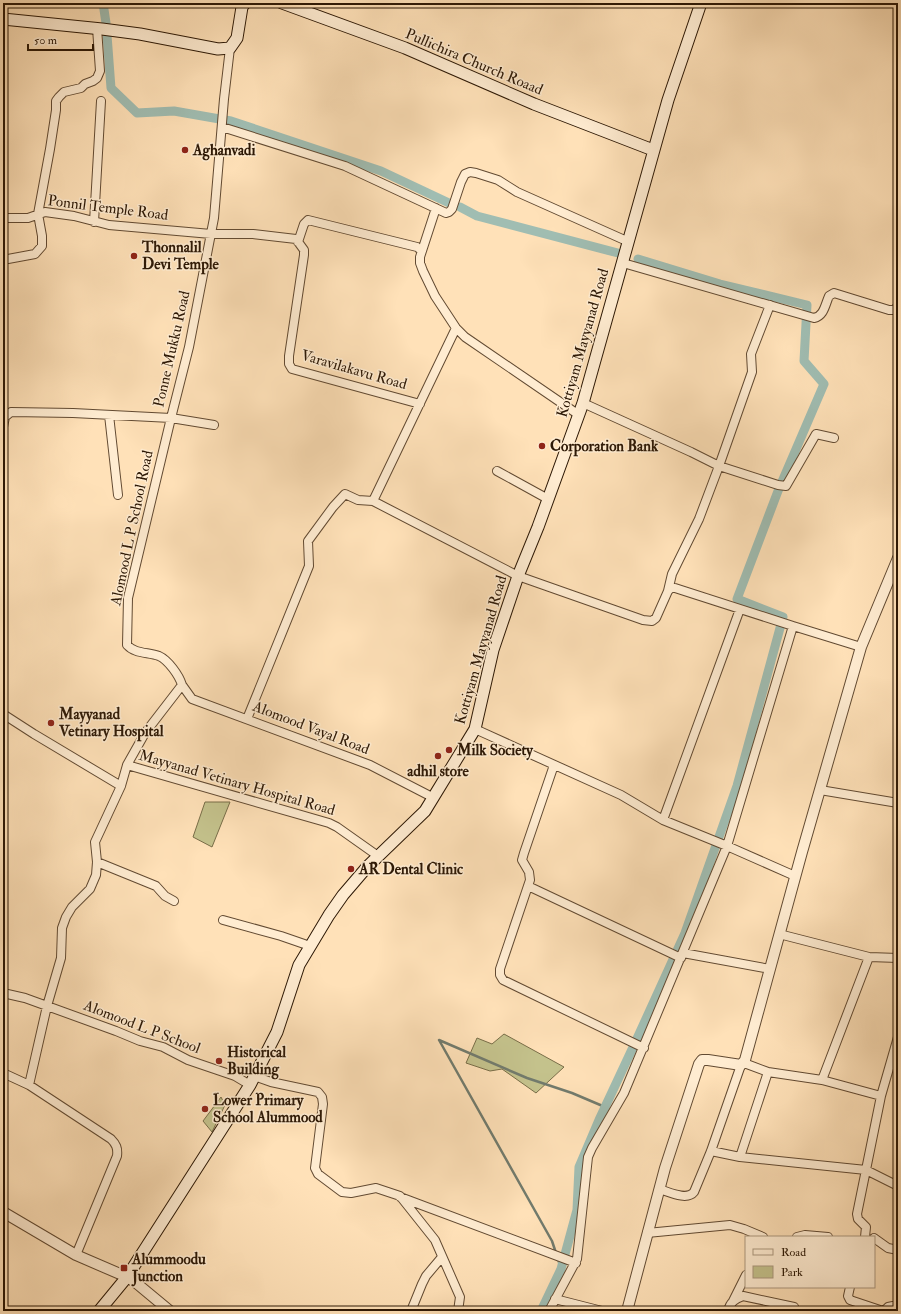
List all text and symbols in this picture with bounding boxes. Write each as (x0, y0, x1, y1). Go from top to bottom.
street label: Pullichira Church Roaad (402, 24, 546, 100)
scale bar (28, 26, 93, 52)
text: 50 m (34, 33, 58, 48)
place label: Aghanvadi (192, 141, 255, 161)
marker: Aghanvadi (180, 145, 190, 155)
street label: Ponnil Temple Road (47, 191, 170, 226)
place label: Thonnalil Devi Temple (141, 238, 219, 275)
marker: Thonnalil Devi Temple (129, 251, 139, 261)
street label: Kottiyam Mayyanad Road (553, 266, 614, 420)
street label: Ponne Mukku Road (149, 288, 195, 409)
street label: Varavilakavu Road (299, 346, 410, 394)
place label: Corporation Bank (550, 437, 659, 457)
marker: Corporation Bank (537, 441, 547, 451)
street label: Alomood L P School Road (106, 448, 158, 608)
street label: Kottiyam Mayyanad Road (451, 573, 512, 727)
street label: Alomood Vayal Road (249, 697, 373, 759)
place label: Mayyanad Vetinary Hospital (58, 705, 164, 742)
marker: Mayyanad Vetinary Hospital (46, 718, 56, 728)
place label: Milk Society (456, 741, 534, 761)
marker: Milk Society (444, 745, 454, 755)
street label: Mayyanad Vetinary Hospital Road (136, 746, 338, 821)
marker: adhil store (433, 751, 443, 761)
place label: adhil store (407, 762, 469, 781)
place label: AR Dental Clinic (358, 860, 464, 879)
marker: AR Dental Clinic (346, 864, 356, 874)
street label: Alomood L P School (80, 996, 203, 1058)
place label: Historical Building (227, 1043, 286, 1080)
marker: Historical Building (214, 1056, 224, 1066)
place label: Lower Primary School Alummood (213, 1091, 323, 1127)
marker: Lower Primary School Alummood (200, 1104, 210, 1114)
legend (745, 1236, 875, 1288)
text: Road (781, 1245, 806, 1260)
place label: Alummoodu Junction (131, 1250, 206, 1287)
marker: Alummoodu Junction (119, 1263, 129, 1273)
text: Park (781, 1265, 803, 1280)

